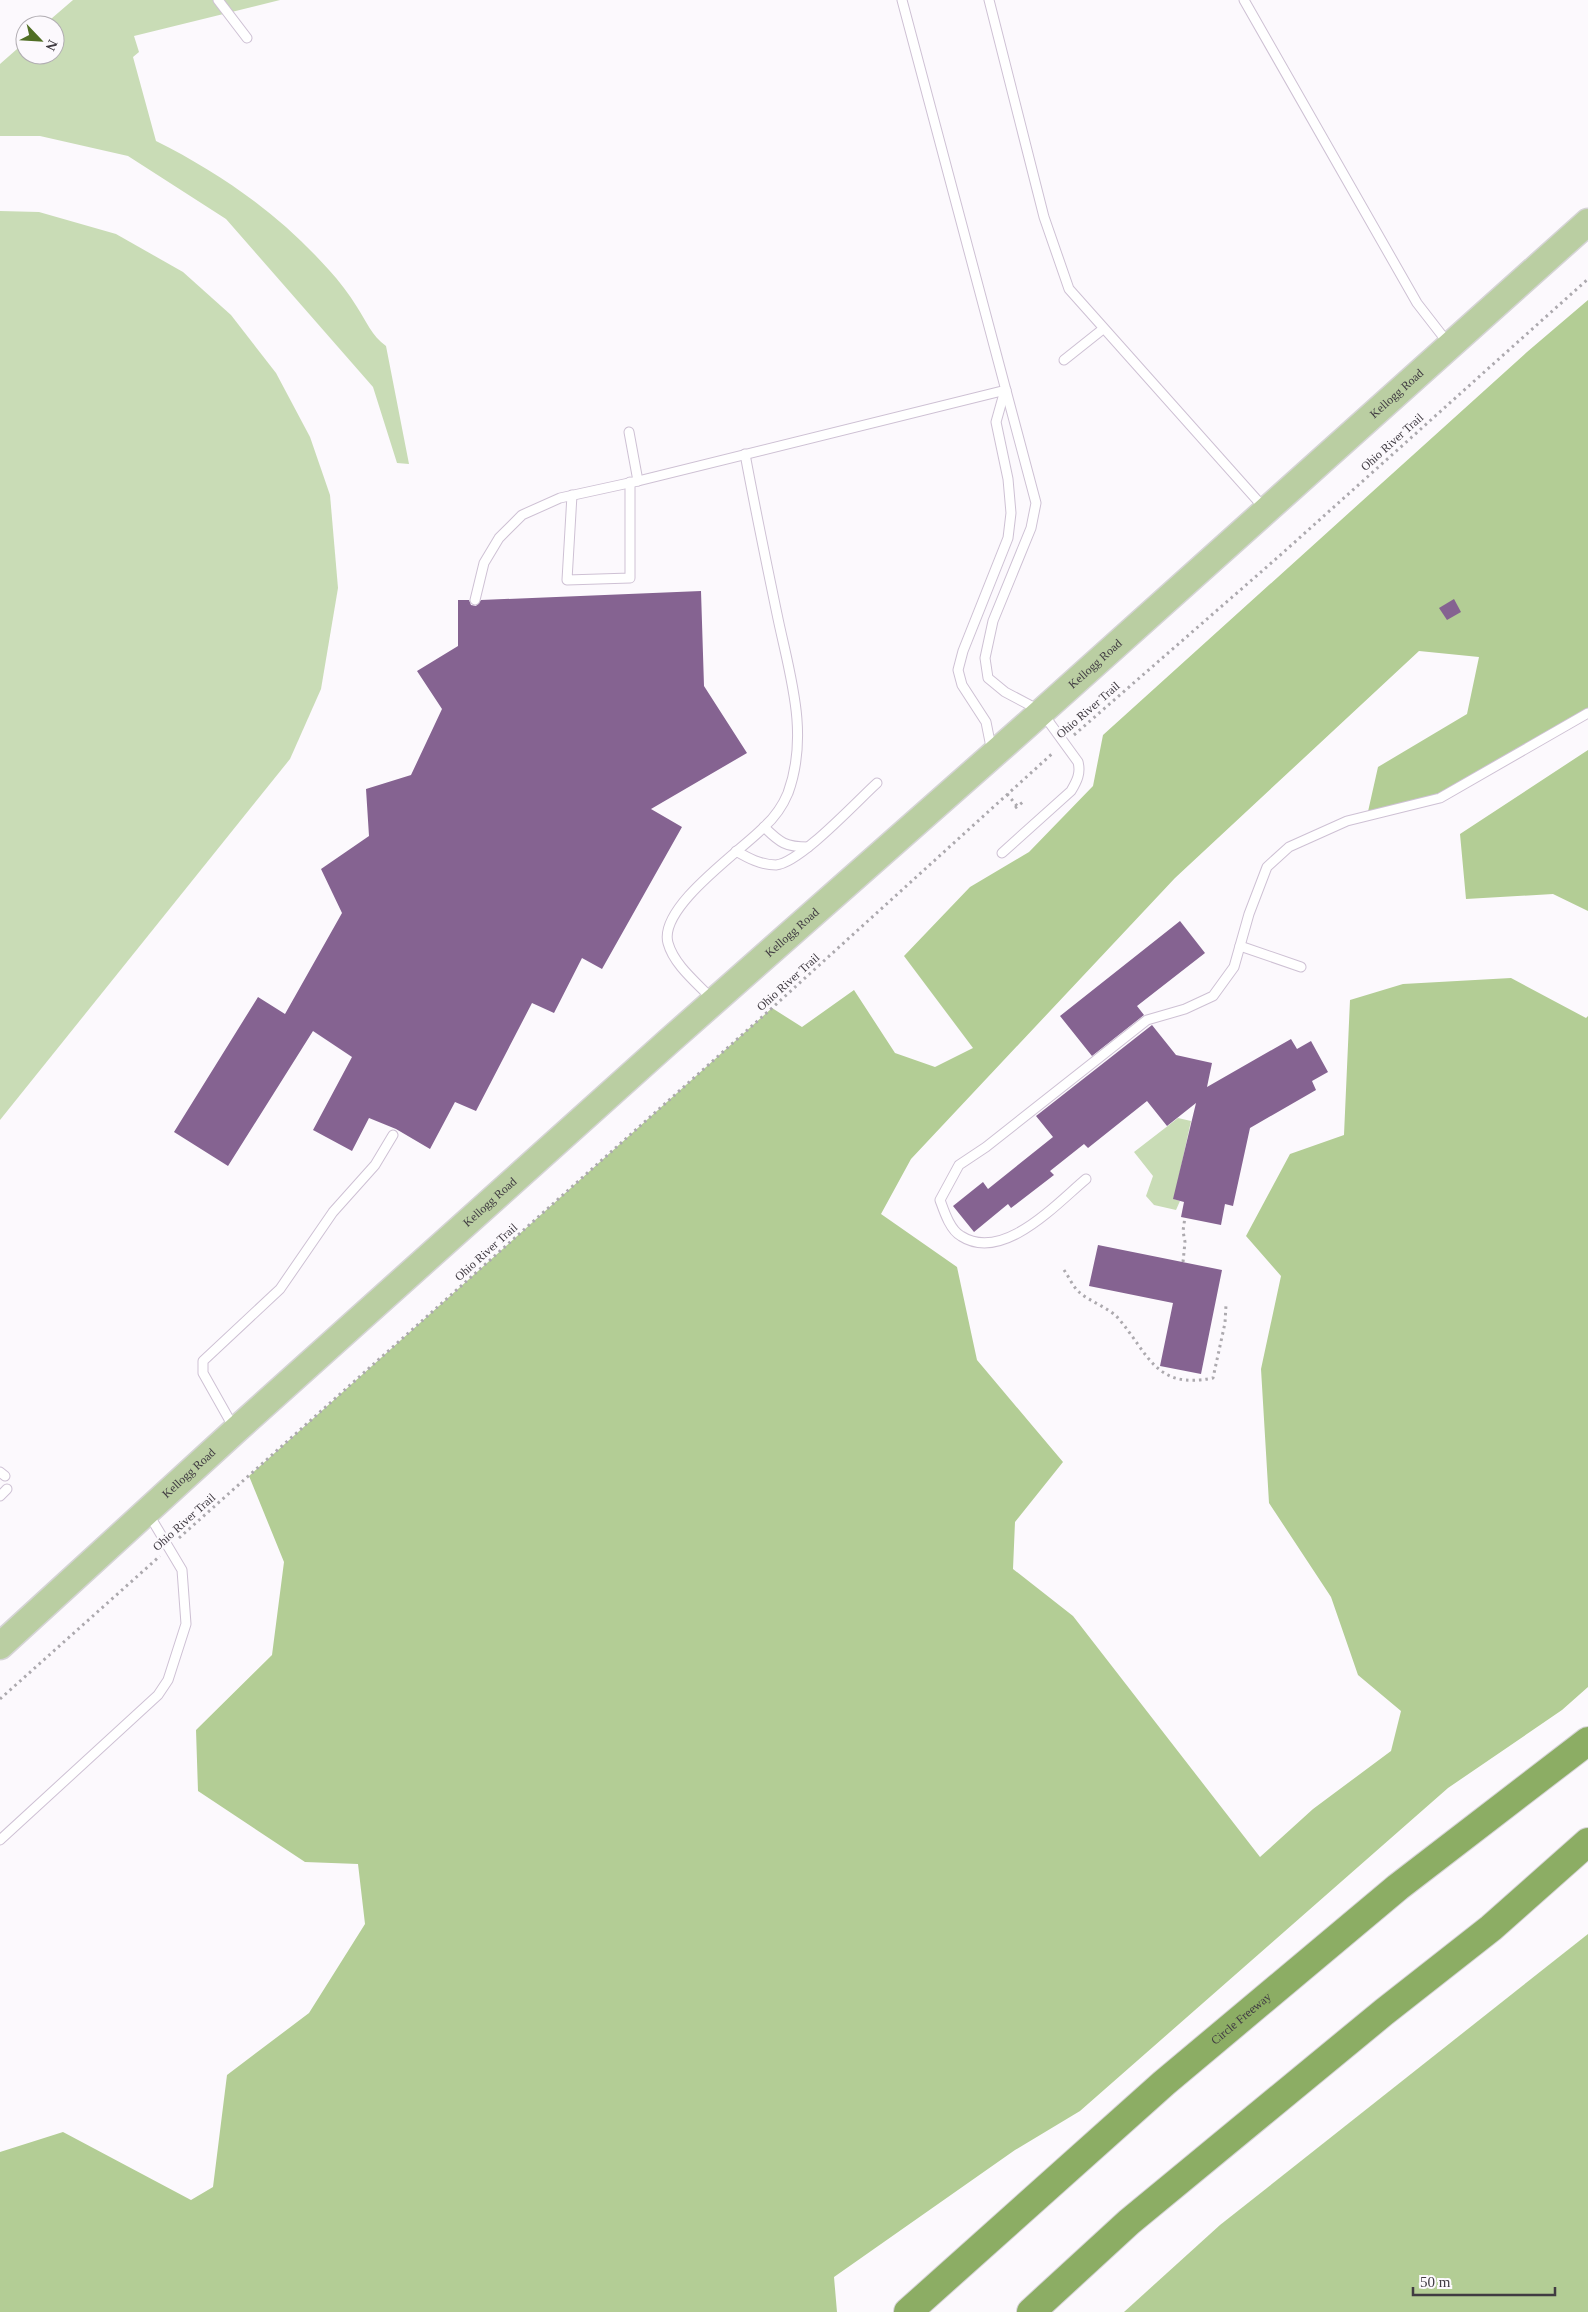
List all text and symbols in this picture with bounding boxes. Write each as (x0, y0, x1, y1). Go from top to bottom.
north arrow (15, 15, 65, 65)
text: N (42, 38, 60, 53)
street label: Kellogg Road (1367, 366, 1426, 421)
street label: Ohio River Trail (1358, 410, 1427, 474)
street label: Kellogg Road (1065, 636, 1125, 691)
street label: Ohio River Trail (1053, 678, 1123, 741)
street label: Kellogg Road (762, 905, 822, 960)
street label: Ohio River Trail (754, 950, 823, 1014)
street label: Kellogg Road (460, 1174, 519, 1230)
street label: Ohio River Trail (452, 1220, 521, 1284)
street label: Kellogg Road (159, 1445, 218, 1501)
street label: Ohio River Trail (150, 1490, 219, 1554)
street label: Circle Freeway (1208, 1989, 1274, 2047)
scale bar (1413, 2264, 1556, 2296)
text: 50 m (1420, 2274, 1451, 2290)

